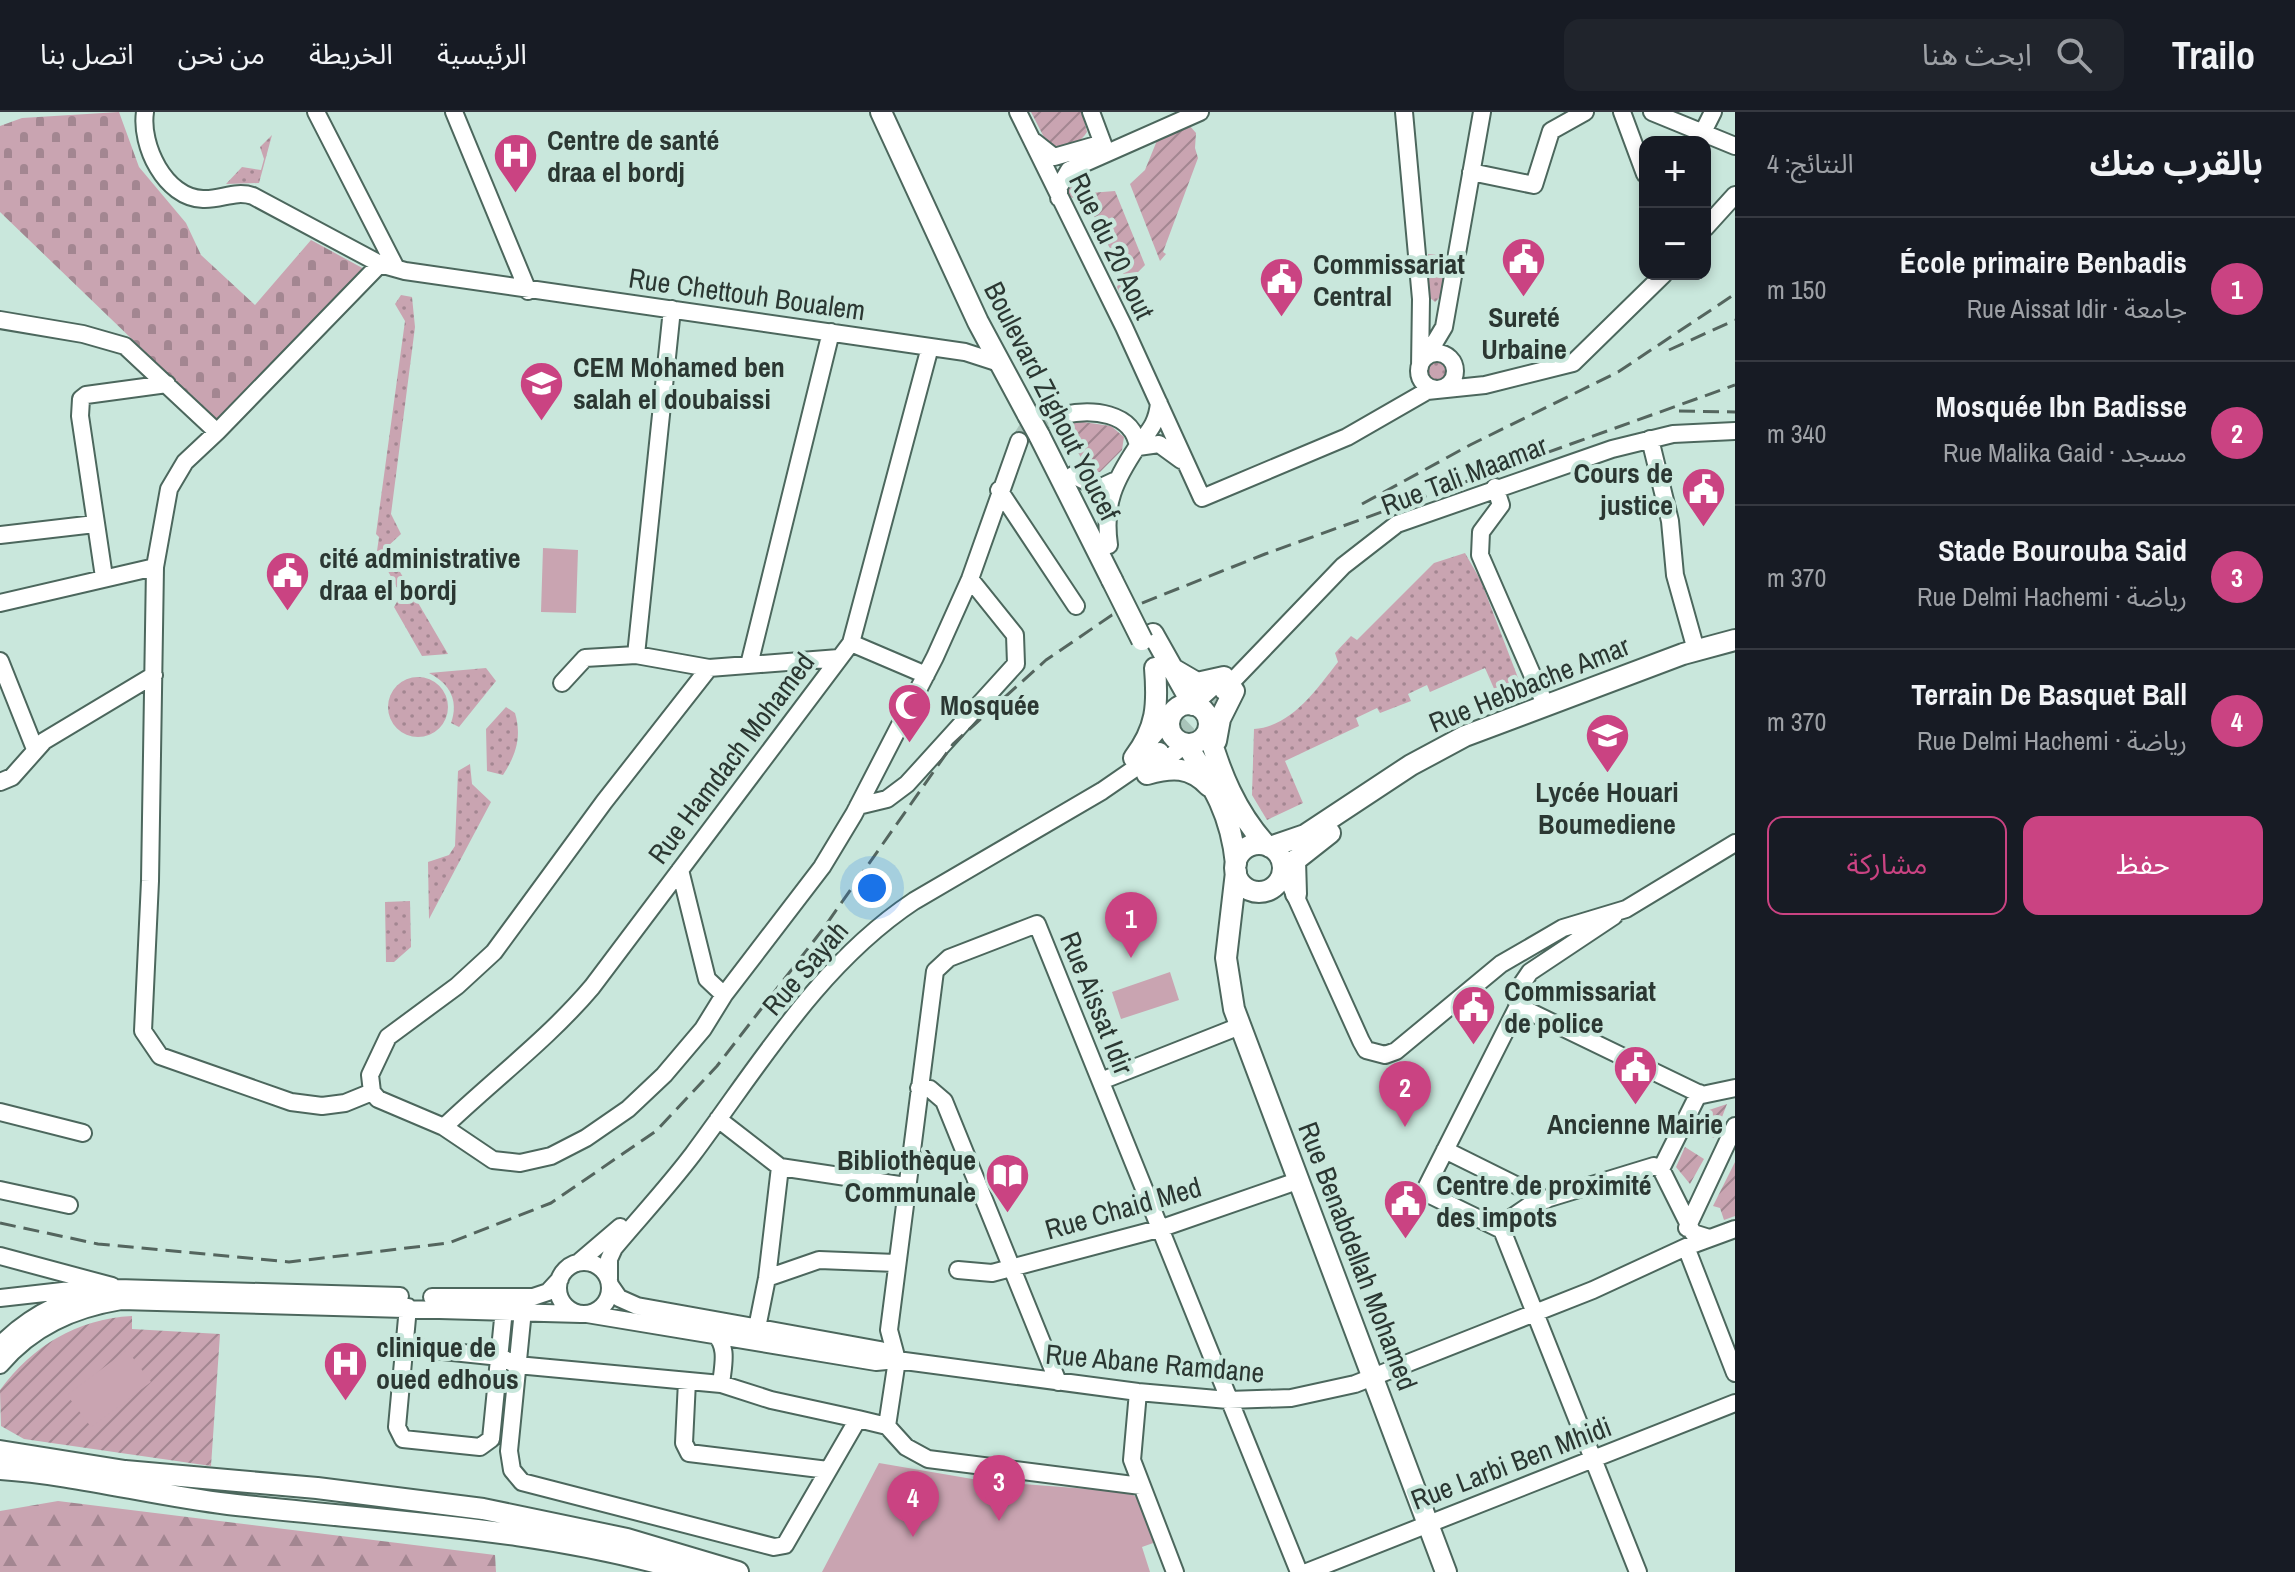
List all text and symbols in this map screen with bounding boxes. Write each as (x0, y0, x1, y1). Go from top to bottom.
search box (1564, 19, 2124, 91)
text: Trailo (2172, 30, 2255, 81)
icon: search (2052, 33, 2096, 77)
text: ابحث هنا (1922, 34, 2032, 74)
text: اتصل بنا (40, 35, 134, 73)
text: من نحن (178, 35, 265, 73)
text: الخريطة (309, 35, 393, 73)
text: الرئيسية (437, 35, 527, 73)
place label: Centre de santé draa el bordj (547, 121, 719, 191)
hospital icon: Centre de santé draa el bordj (492, 132, 540, 195)
map controls (1639, 136, 1711, 280)
button: + (1639, 136, 1711, 208)
text: بالقرب منك (2089, 140, 2263, 186)
text: النتائج: 4 (1767, 146, 1854, 181)
street label: Rue du 20 Aout (1060, 167, 1164, 325)
button: − (1639, 208, 1711, 280)
public building icon: Sureté Urbaine (1500, 236, 1548, 299)
text: École primaire Benbadis (1900, 242, 2187, 282)
place label: Commissariat Central (1313, 245, 1465, 315)
public building icon: Commissariat Central (1258, 256, 1306, 319)
street label: Rue Chettouh Boualem (626, 259, 868, 329)
text: 150 m (1767, 272, 1826, 307)
text: 1 (2231, 272, 2243, 307)
street label: Boulevard Zighout Youcef (975, 275, 1129, 527)
text: جامعة · Rue Aissat Idir (1967, 291, 2187, 326)
place label: Sureté Urbaine (1481, 298, 1567, 368)
place label: CEM Mohamed ben salah el doubaissi (573, 348, 785, 418)
school or university icon: CEM Mohamed ben salah el doubaissi (518, 359, 566, 422)
text: Mosquée Ibn Badisse (1935, 386, 2187, 426)
text: 340 m (1767, 416, 1826, 451)
text: 2 (2231, 416, 2243, 451)
street label: Rue Tali Maamar (1376, 426, 1553, 524)
text: مسجد · Rue Malika Gaid (1943, 435, 2187, 470)
place label: Cours de justice (1573, 454, 1673, 524)
public building icon: Cours de justice (1680, 465, 1728, 528)
text: Stade Bourouba Said (1938, 530, 2187, 570)
place label: cité administrative draa el bordj (319, 539, 521, 609)
public building icon: cité administrative draa el bordj (264, 550, 312, 613)
text: 370 m (1767, 560, 1826, 595)
text: 3 (2231, 560, 2243, 595)
text: رياضة · Rue Delmi Hachemi (1917, 579, 2187, 614)
street label: Rue Hebbache Amar (1423, 626, 1635, 742)
street label: Rue Hamdach Mohamed (639, 645, 823, 871)
text: Terrain De Basquet Ball (1911, 674, 2187, 714)
mosque icon: Mosquée (885, 681, 933, 744)
place label: Mosquée (940, 686, 1040, 724)
text: 370 m (1767, 704, 1826, 739)
text: 4 (2231, 704, 2243, 739)
school or university icon: Lycée Houari Boumediene (1583, 711, 1631, 774)
text: رياضة · Rue Delmi Hachemi (1917, 723, 2187, 758)
place label: Lycée Houari Boumediene (1535, 773, 1679, 843)
button: مشاركة (1767, 816, 2007, 915)
button: حفظ (2023, 816, 2263, 915)
your location (852, 868, 892, 908)
pin: 1 (1105, 892, 1157, 958)
street label: Rue Sayah (753, 913, 857, 1023)
street label: Rue Aissat Idir (1051, 926, 1143, 1080)
place label: Commissariat de police (1504, 972, 1656, 1042)
public building icon: Commissariat de police (1449, 983, 1497, 1046)
public building icon: Ancienne Mairie (1611, 1043, 1659, 1106)
pin: 2 (1379, 1061, 1431, 1127)
place label: Ancienne Mairie (1547, 1105, 1723, 1143)
street label: Rue Benabdellah Mohamed (1289, 1116, 1427, 1396)
place label: Bibliothèque Communale (837, 1141, 976, 1211)
library icon: Bibliothèque Communale (983, 1152, 1031, 1215)
place label: Centre de proximité des impots (1436, 1166, 1652, 1236)
street label: Rue Chaid Med (1040, 1168, 1206, 1248)
public building icon: Centre de proximité des impots (1381, 1177, 1429, 1240)
place label: clinique de oued edhous (376, 1328, 519, 1398)
street label: Rue Abane Ramdane (1044, 1335, 1266, 1391)
hospital icon: clinique de oued edhous (321, 1339, 369, 1402)
street label: Rue Larbi Ben Mhidi (1405, 1407, 1617, 1519)
pin: 3 (973, 1455, 1025, 1521)
pin: 4 (887, 1471, 939, 1537)

